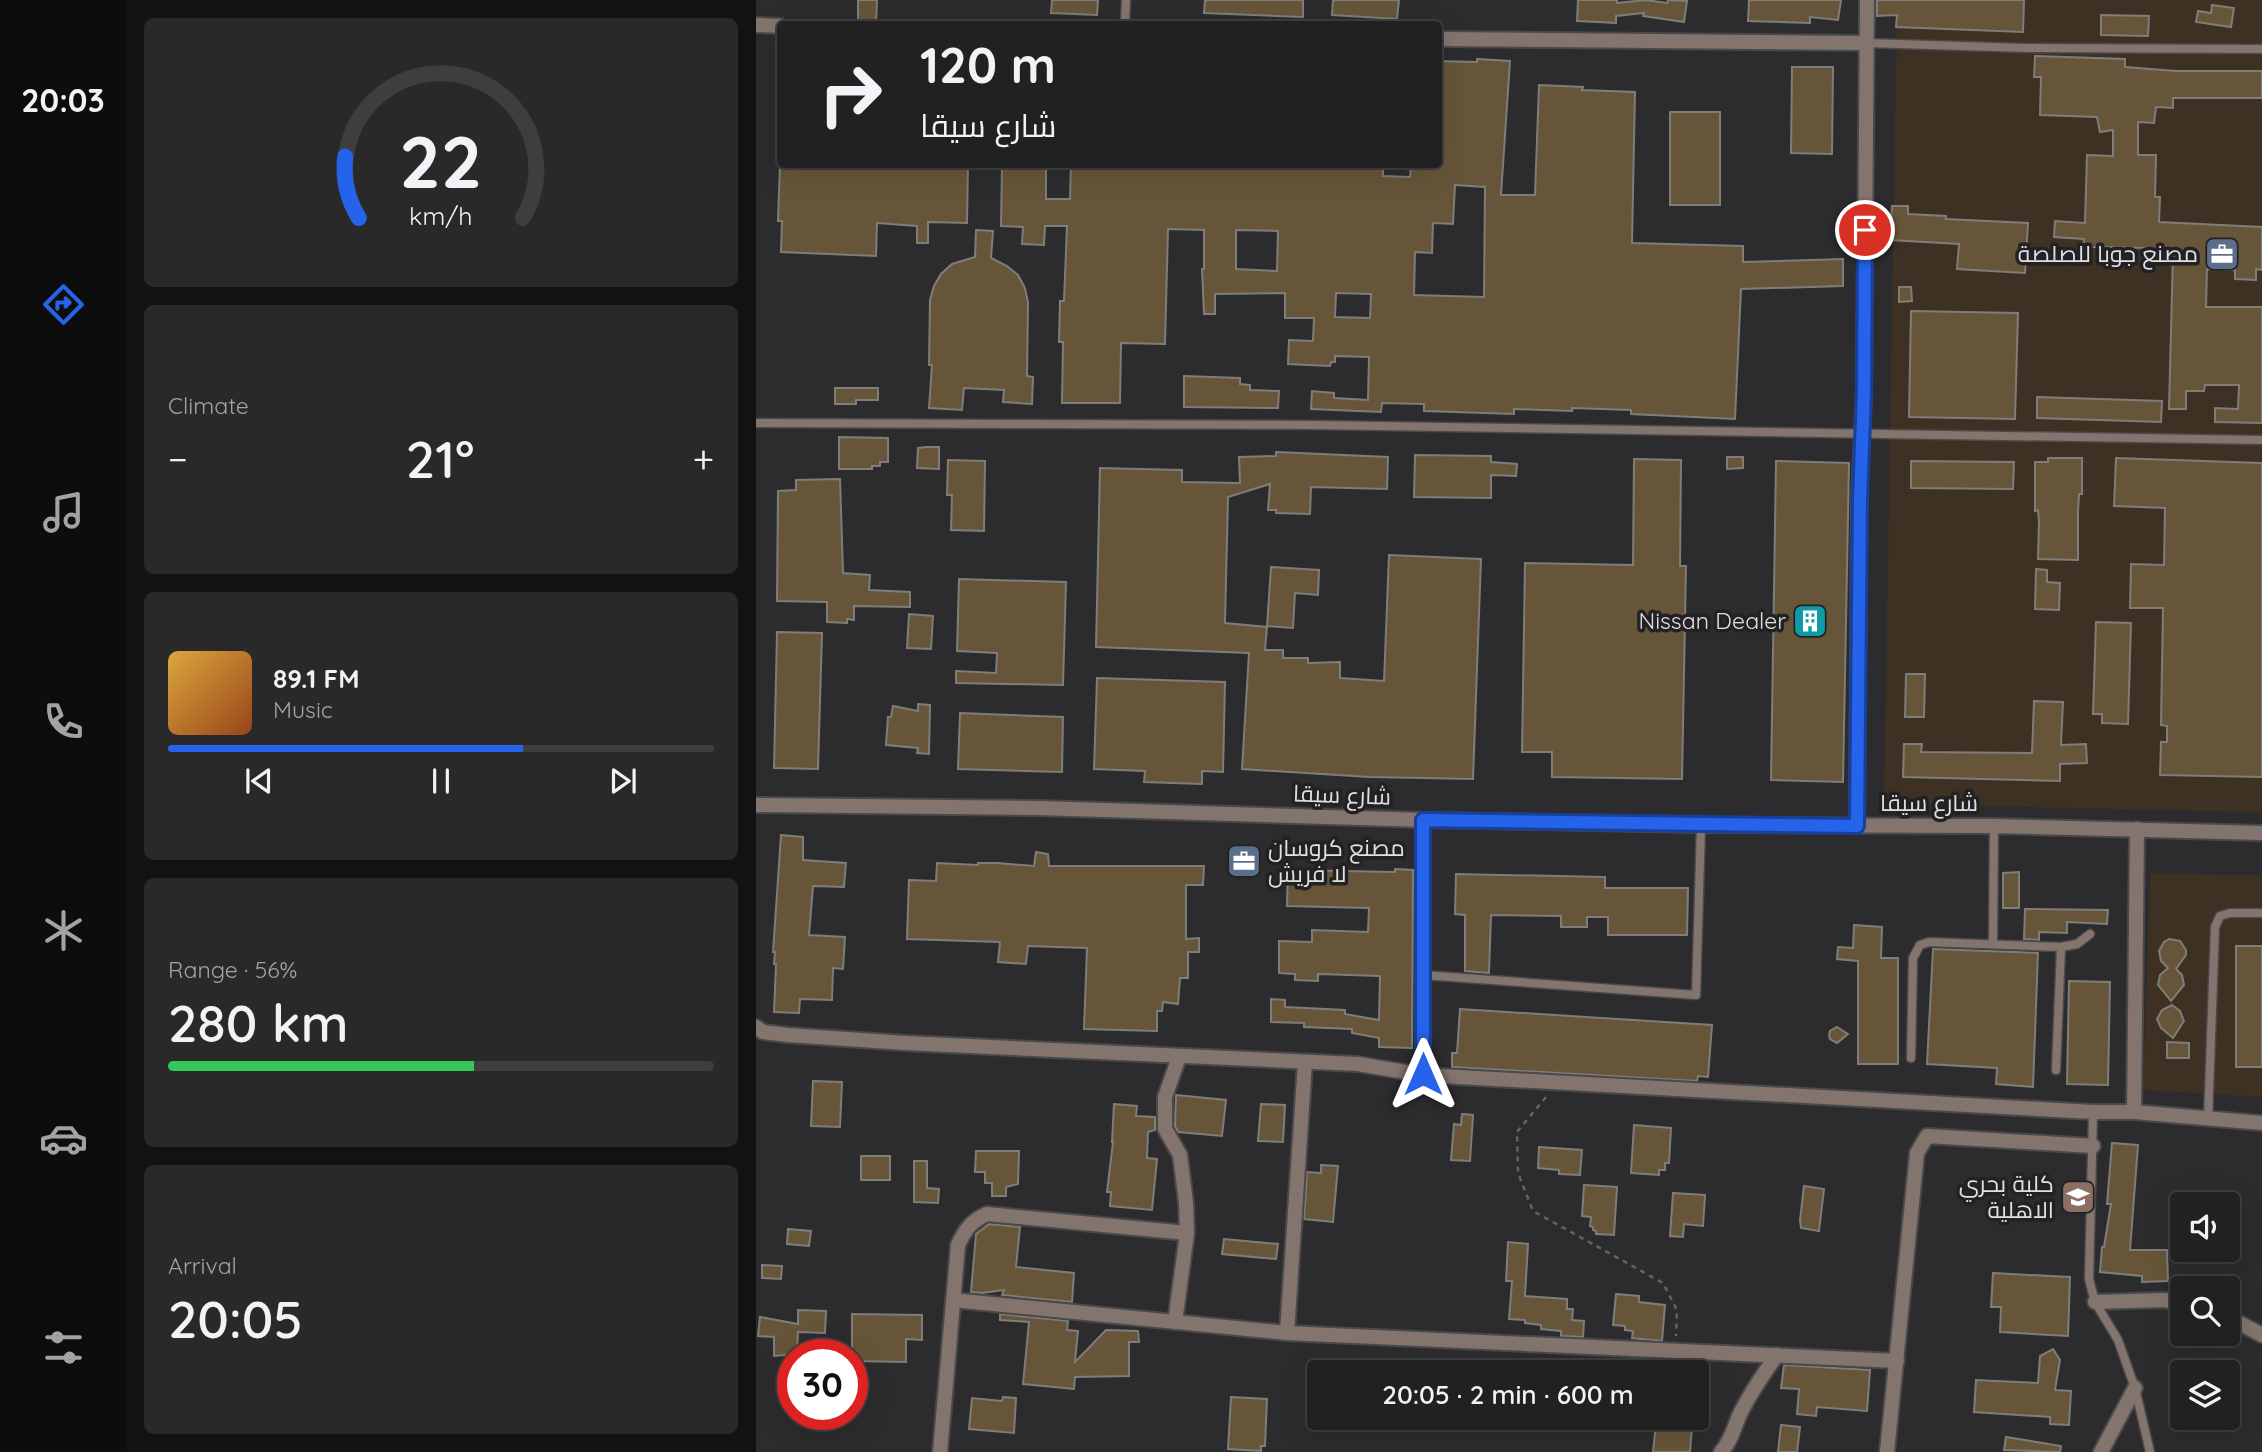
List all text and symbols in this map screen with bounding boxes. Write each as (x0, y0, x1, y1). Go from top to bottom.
text: 120 m (920, 34, 1056, 95)
icon: right (805, 49, 896, 140)
text: 20:03 (21, 80, 105, 120)
text: شارع سيقا (920, 105, 1056, 145)
text: 22 (400, 116, 482, 207)
text: km/h (409, 200, 473, 231)
pin (1835, 200, 1895, 260)
icon: arrive (1846, 211, 1884, 249)
office icon: مصنع جوبا للصلصة (2203, 235, 2241, 273)
place label: مصنع جوبا للصلصة (2018, 239, 2198, 270)
icon: directions (39, 280, 88, 329)
text: Climate (168, 391, 249, 420)
text: 21° (406, 426, 474, 491)
text: − (168, 435, 188, 483)
text: + (693, 435, 714, 483)
icon: music (39, 488, 88, 537)
building icon: Nissan Dealer (1791, 602, 1829, 640)
place label: Nissan Dealer (1638, 606, 1786, 635)
text: 89.1 FM (273, 662, 359, 695)
text: Music (273, 695, 333, 724)
icon: phone (39, 697, 88, 746)
icon: previous (240, 762, 278, 800)
icon: pause (422, 762, 460, 800)
icon: next (604, 762, 642, 800)
street label: شارع سيقا (1292, 778, 1392, 813)
street label: شارع سيقا (1880, 788, 1978, 819)
place label: مصنع كروسان لا فريش (1268, 833, 1405, 888)
office icon: مصنع كروسان لا فريش (1225, 842, 1263, 880)
icon: climate (39, 906, 88, 955)
text: Range · 56% (168, 955, 297, 984)
text: 280 km (168, 990, 349, 1055)
position arrow (1386, 1037, 1460, 1111)
icon: car (39, 1114, 88, 1163)
place label: كلية بحري الاهلية (1959, 1169, 2054, 1224)
school or university icon: كلية بحري الاهلية (2059, 1178, 2097, 1216)
map controls (2170, 1192, 2240, 1430)
button: sound (2170, 1192, 2240, 1262)
text: Arrival (168, 1251, 237, 1280)
button: search (2170, 1276, 2240, 1346)
text: 20:05 (168, 1286, 303, 1351)
icon: filters (39, 1323, 88, 1372)
speed limit sign: 30 (777, 1339, 868, 1430)
button: layers (2170, 1360, 2240, 1430)
text: 20:05 · 2 min · 600 m (1382, 1378, 1634, 1411)

